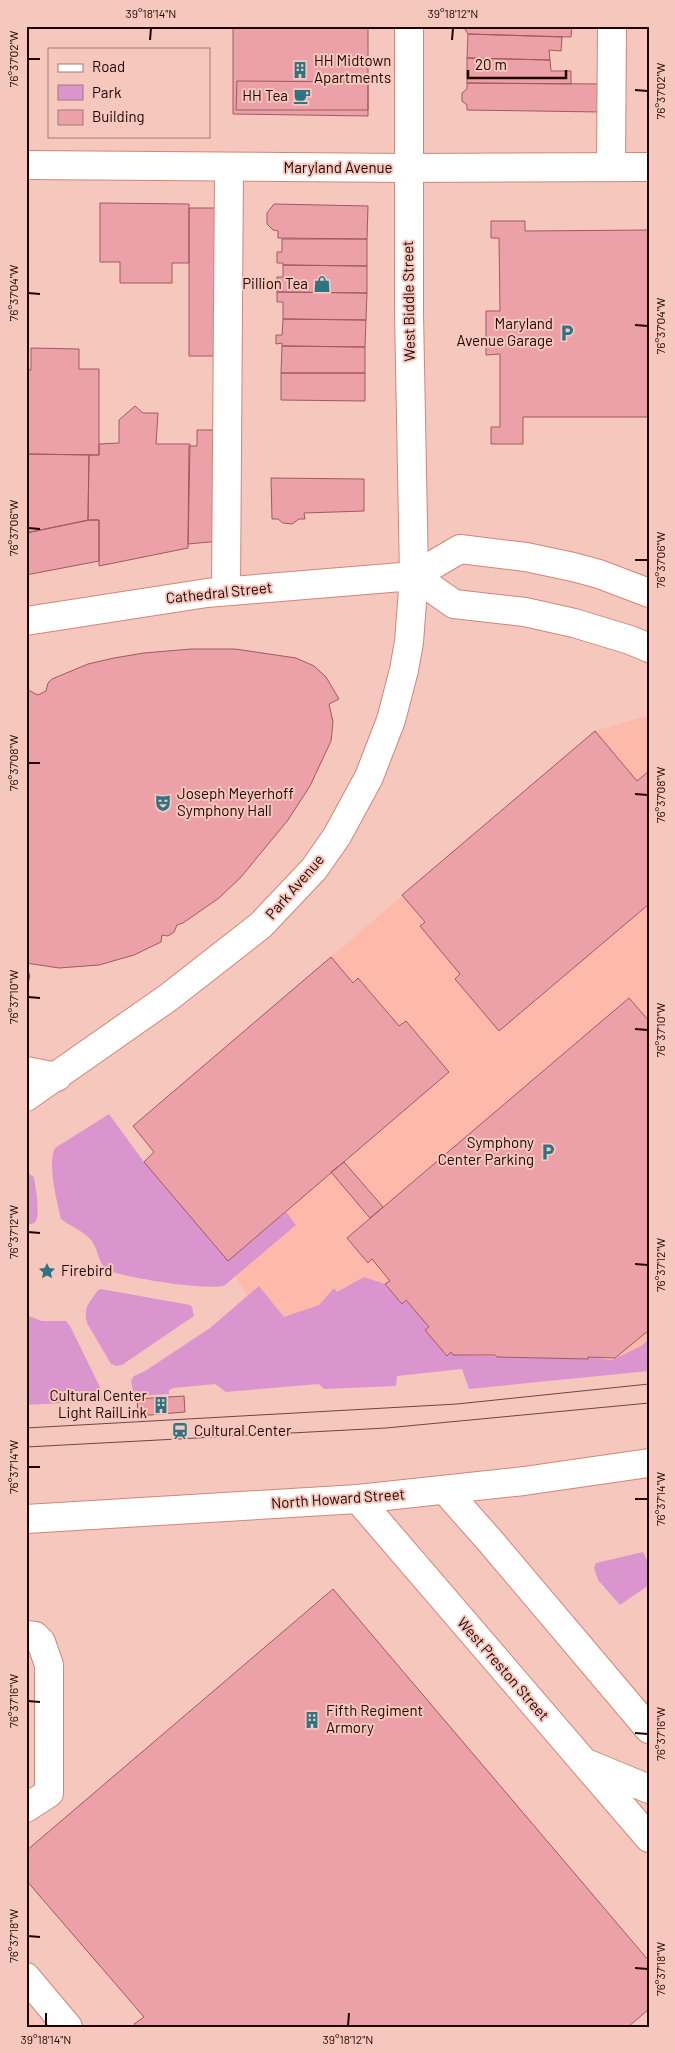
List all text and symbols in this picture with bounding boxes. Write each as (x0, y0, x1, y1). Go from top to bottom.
text: 39°18'14"N (126, 6, 176, 20)
text: 39°18'12"N (428, 6, 478, 20)
text: 76°37'02"W (6, 30, 20, 87)
legend (48, 48, 210, 138)
scale bar (468, 48, 565, 80)
place label: HH Midtown Apartments (314, 51, 391, 86)
text: 20 m (475, 55, 507, 73)
text: Road (92, 57, 125, 75)
building icon: HH Midtown Apartments (290, 60, 310, 80)
text: 76°37'02"W (653, 62, 667, 119)
text: Park (92, 83, 122, 101)
place label: HH Tea (242, 86, 288, 104)
cafe icon: HH Tea (292, 86, 312, 106)
text: Building (92, 107, 145, 125)
street label: Maryland Avenue (283, 158, 393, 176)
street label: West Biddle Street (398, 240, 418, 362)
text: 76°37'04"W (6, 264, 20, 321)
place label: Pillion Tea (242, 274, 308, 292)
shop icon: Pillion Tea (312, 274, 332, 294)
text: 76°37'04"W (653, 297, 667, 354)
place label: Maryland Avenue Garage (456, 314, 553, 349)
parking icon: Maryland Avenue Garage (557, 323, 577, 343)
text: 76°37'06"W (6, 499, 20, 556)
text: 76°37'06"W (653, 531, 667, 588)
street label: Cathedral Street (165, 577, 273, 607)
text: 76°37'08"W (6, 734, 20, 791)
text: 76°37'08"W (653, 766, 667, 823)
place label: Joseph Meyerhoff Symphony Hall (177, 784, 294, 819)
theatre icon: Joseph Meyerhoff Symphony Hall (153, 793, 173, 813)
street label: Park Avenue (261, 850, 327, 922)
text: 76°37'10"W (6, 969, 20, 1024)
text: 76°37'10"W (653, 1002, 667, 1057)
place label: Symphony Center Parking (438, 1133, 534, 1168)
parking icon: Symphony Center Parking (538, 1142, 558, 1162)
text: 76°37'12"W (6, 1204, 20, 1259)
text: 76°37'12"W (653, 1237, 667, 1292)
place icon: Firebird (37, 1261, 57, 1281)
place label: Firebird (61, 1261, 112, 1279)
place label: Cultural Center Light RailLink (49, 1386, 148, 1421)
building icon: Cultural Center Light RailLink (151, 1395, 171, 1415)
station icon: Cultural Center (170, 1421, 190, 1441)
place label: Cultural Center (194, 1421, 292, 1439)
text: 76°37'14"W (6, 1439, 20, 1494)
text: 76°37'14"W (653, 1471, 667, 1526)
street label: North Howard Street (270, 1484, 405, 1512)
street label: West Preston Street (454, 1613, 553, 1724)
text: 76°37'16"W (6, 1674, 20, 1728)
place label: Fifth Regiment Armory (326, 1701, 423, 1736)
text: 76°37'16"W (653, 1707, 667, 1761)
building icon: Fifth Regiment Armory (302, 1710, 322, 1730)
text: 76°37'18"W (6, 1909, 20, 1963)
text: 76°37'18"W (653, 1942, 667, 1996)
text: 39°18'14"N (21, 2032, 71, 2046)
text: 39°18'12"N (323, 2032, 373, 2046)

